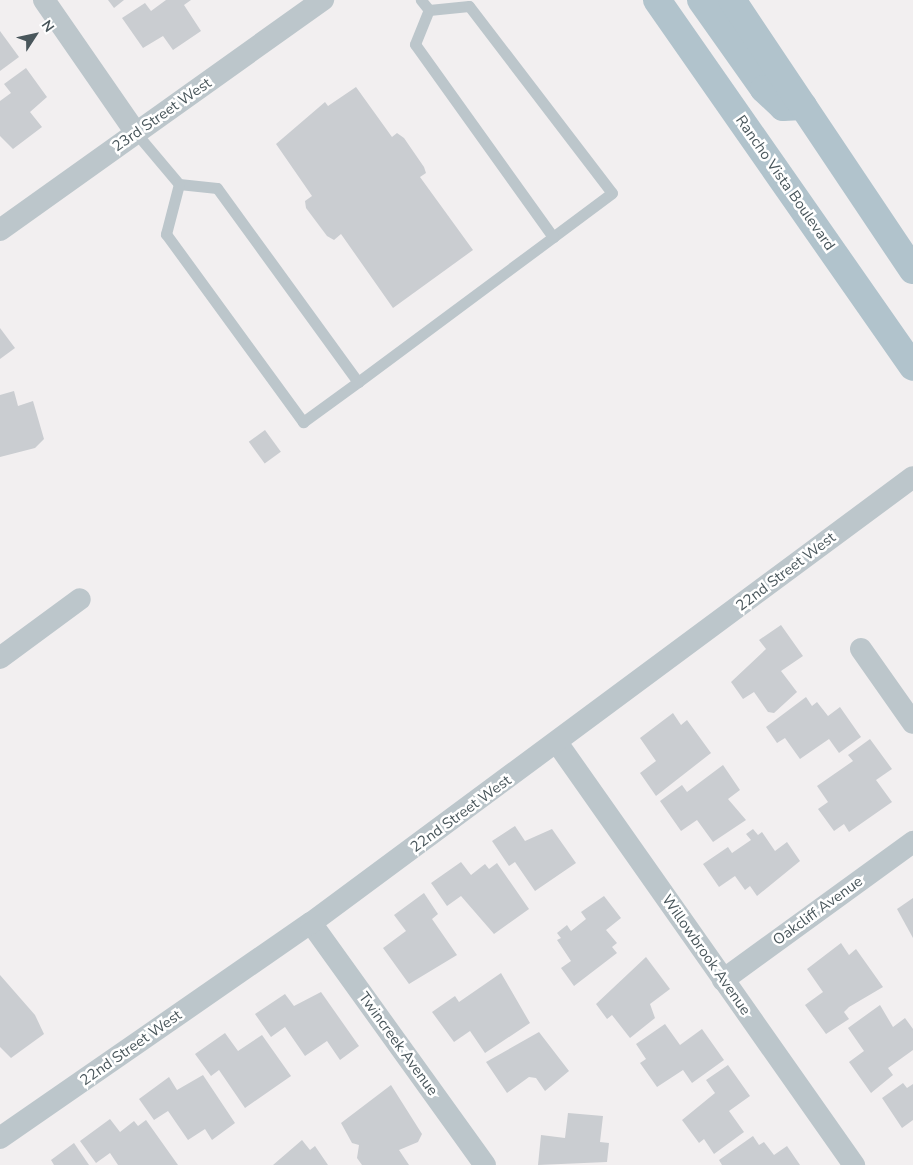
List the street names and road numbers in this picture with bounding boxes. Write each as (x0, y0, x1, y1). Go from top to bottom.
street label: 23rd Street West (109, 74, 215, 156)
street label: Rancho Vista Boulevard (732, 112, 838, 254)
street label: 22nd Street West (733, 529, 839, 615)
street label: 22nd Street West (407, 771, 515, 857)
street label: Oakcliff Avenue (770, 872, 866, 950)
street label: Willowbrook Avenue (658, 891, 754, 1019)
street label: Twincreek Avenue (354, 989, 442, 1099)
street label: 22nd Street West (77, 1006, 185, 1090)

